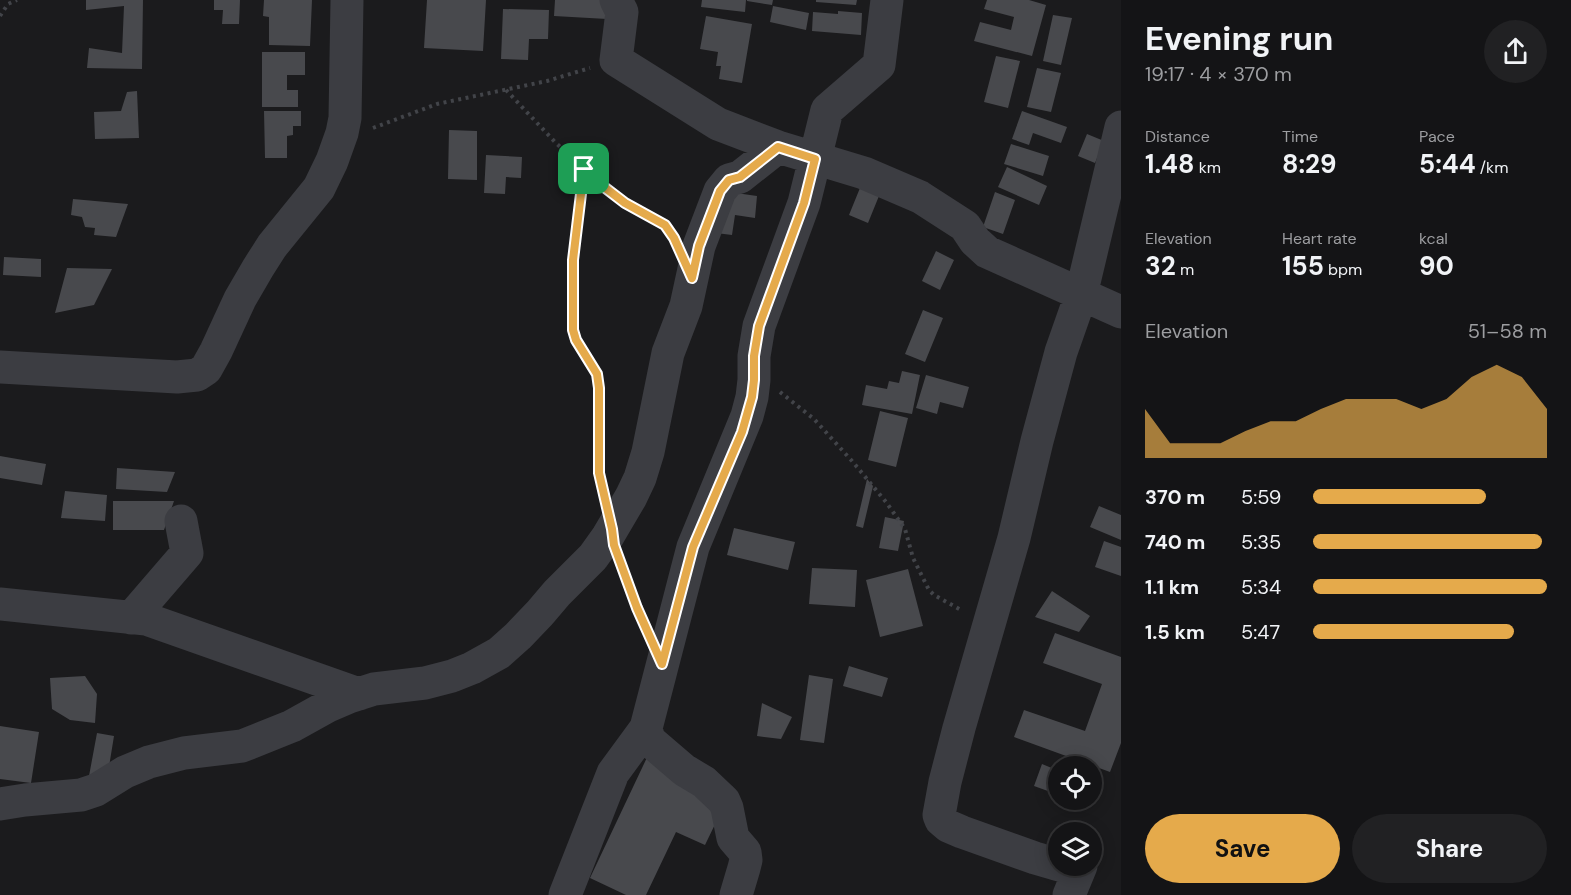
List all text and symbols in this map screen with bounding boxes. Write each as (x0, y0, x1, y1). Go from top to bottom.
text: Evening run (1145, 17, 1333, 60)
button: share (1484, 20, 1547, 83)
text: 19:17 · 4 × 370 m (1145, 61, 1292, 87)
text: Distance (1145, 126, 1210, 147)
text: Time (1282, 126, 1318, 147)
text: Pace (1419, 126, 1455, 147)
pin (558, 143, 609, 194)
text: 1.48 (1145, 147, 1194, 181)
text: 8:29 (1282, 147, 1336, 181)
text: 5:44 (1419, 147, 1476, 181)
icon: arrive (567, 152, 600, 185)
text: km (1194, 157, 1221, 178)
text: /km (1476, 157, 1508, 178)
text: Elevation (1145, 228, 1212, 249)
text: Heart rate (1282, 228, 1357, 249)
text: kcal (1419, 228, 1448, 249)
text: 32 (1145, 249, 1176, 283)
text: 155 (1282, 249, 1324, 283)
text: 90 (1419, 249, 1454, 283)
text: m (1176, 259, 1194, 280)
text: bpm (1324, 259, 1362, 280)
text: Elevation (1145, 318, 1228, 344)
text: 51–58 m (1468, 318, 1547, 344)
text: 370 m (1145, 484, 1205, 510)
text: 5:59 (1241, 484, 1281, 510)
text: 740 m (1145, 529, 1205, 555)
text: 5:35 (1241, 529, 1281, 555)
text: 1.1 km (1145, 574, 1199, 600)
text: 5:34 (1241, 574, 1281, 600)
text: 1.5 km (1145, 619, 1205, 645)
text: 5:47 (1241, 619, 1280, 645)
map controls (1048, 756, 1102, 876)
button: locate (1048, 756, 1102, 810)
button: Save (1145, 814, 1340, 883)
button: Share (1352, 814, 1547, 883)
button: layers (1048, 822, 1102, 876)

